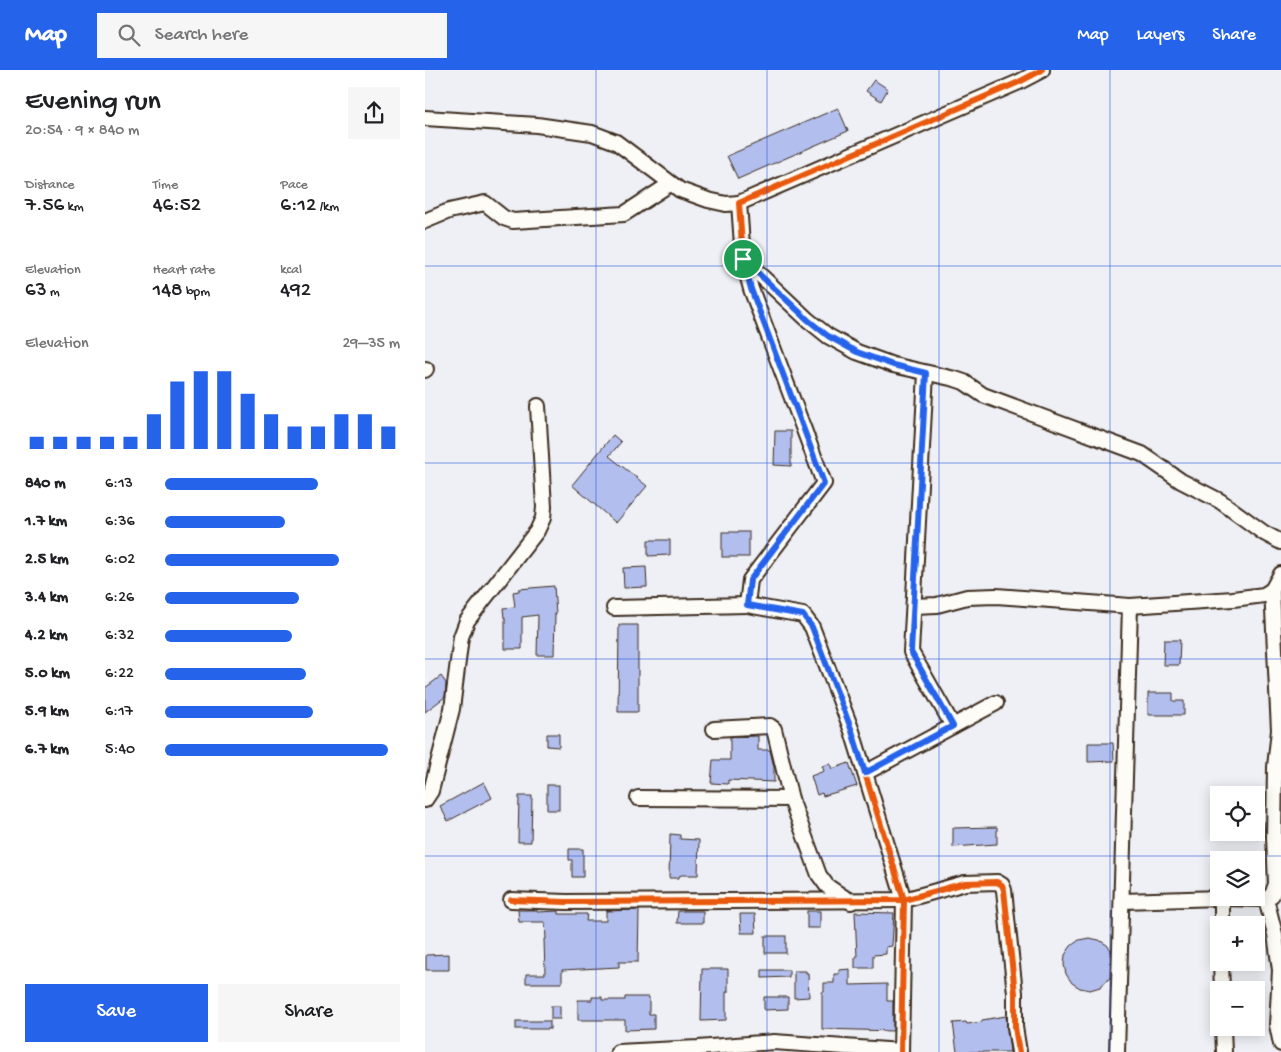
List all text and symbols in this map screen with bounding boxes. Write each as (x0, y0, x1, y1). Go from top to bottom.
search box (97, 13, 447, 58)
text: Map (25, 21, 67, 50)
icon: search (115, 21, 143, 49)
text: Search here (155, 24, 248, 47)
text: Map (1077, 25, 1109, 46)
text: Layers (1137, 25, 1184, 46)
text: Share (1212, 25, 1256, 46)
text: Evening run (25, 86, 161, 119)
button: share (348, 87, 400, 139)
text: 20:54 · 9 × 840 m (25, 122, 139, 141)
text: Distance (25, 177, 74, 194)
text: Time (153, 177, 178, 194)
text: Pace (280, 177, 308, 194)
text: 7.56 (25, 194, 64, 219)
text: 46:52 (153, 194, 201, 219)
text: 6:12 (280, 194, 316, 219)
text: km (64, 199, 84, 216)
text: /km (316, 199, 339, 216)
pin (722, 238, 764, 280)
icon: arrive (729, 245, 757, 273)
text: Elevation (25, 262, 81, 279)
text: Heart rate (153, 262, 215, 279)
text: kcal (280, 262, 302, 279)
text: 63 (25, 279, 47, 304)
text: 148 (153, 279, 183, 304)
text: 492 (280, 279, 311, 304)
text: m (47, 284, 60, 301)
text: bpm (183, 284, 210, 301)
text: Elevation (25, 335, 89, 354)
text: 29–35 m (342, 335, 400, 354)
text: 840 m (25, 475, 66, 494)
text: 6:13 (105, 475, 133, 494)
text: 1.7 km (25, 513, 67, 532)
text: 6:36 (105, 513, 135, 532)
text: 2.5 km (25, 551, 69, 570)
text: 6:02 (105, 551, 135, 570)
text: 3.4 km (25, 589, 68, 608)
text: 6:26 (105, 589, 134, 608)
text: 4.2 km (25, 627, 68, 646)
text: 6:32 (105, 627, 134, 646)
text: 5.0 km (25, 665, 70, 684)
text: 6:22 (105, 665, 134, 684)
text: 5.9 km (25, 703, 69, 722)
text: 6:17 (105, 703, 133, 722)
text: 6.7 km (25, 741, 69, 760)
text: 5:40 (105, 741, 135, 760)
map controls (1210, 786, 1265, 1036)
button: locate (1210, 786, 1265, 841)
button: layers (1210, 851, 1265, 906)
button: + (1210, 916, 1265, 971)
button: − (1210, 981, 1265, 1036)
button: Save (25, 984, 208, 1042)
button: Share (218, 984, 400, 1042)

